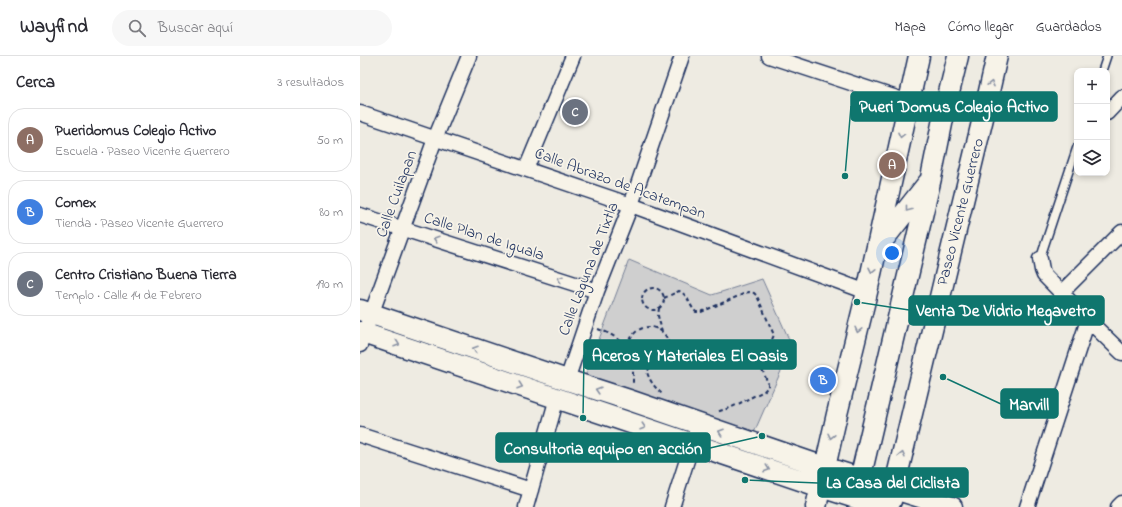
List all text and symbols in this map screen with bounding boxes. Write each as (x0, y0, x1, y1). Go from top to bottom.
search box (112, 10, 392, 46)
text: Wayfind (20, 14, 88, 41)
icon: search (126, 17, 148, 39)
text: Buscar aquí (158, 17, 233, 39)
text: Mapa (895, 17, 926, 38)
text: Cómo llegar (948, 17, 1014, 38)
text: Guardados (1036, 17, 1102, 38)
map controls (1074, 68, 1110, 176)
button: + (1074, 68, 1110, 104)
text: Cerca (16, 70, 55, 95)
text: 3 resultados (277, 73, 344, 92)
one-way arrow (986, 81, 994, 87)
callout: Pueri Domus Colegio Activo (851, 92, 1057, 121)
text: Pueri Domus Colegio Activo (859, 95, 1049, 122)
pin: C (562, 97, 588, 127)
button: − (1074, 104, 1110, 140)
text: Pueridomus Colegio Activo (55, 120, 216, 142)
text: A (26, 131, 34, 150)
text: 50 m (317, 131, 343, 150)
one-way arrow (898, 132, 906, 138)
street label: Paseo Vicente Guerrero (931, 136, 991, 288)
button: layers (1074, 140, 1110, 176)
text: Escuela · Paseo Vicente Guerrero (55, 142, 230, 161)
street label: Calle Abrazo de Acatempan (531, 142, 709, 226)
street label: Calle Cuilapan (370, 147, 424, 241)
pin: A (879, 150, 905, 180)
text: Comex (55, 192, 96, 214)
street label: Calle Laguna de Tixtla (552, 199, 626, 339)
text: B (26, 203, 34, 222)
text: 80 m (319, 203, 343, 222)
one-way arrow (905, 204, 912, 211)
street label: Calle Plan de Iguala (421, 206, 547, 268)
text: Tienda · Paseo Vicente Guerrero (55, 214, 223, 233)
one-way arrow (433, 236, 440, 244)
your location (882, 243, 902, 263)
text: Centro Cristiano Buena Tierra (55, 264, 237, 286)
one-way arrow (868, 267, 876, 273)
text: C (26, 275, 34, 294)
text: 190 m (316, 275, 343, 294)
one-way arrow (557, 275, 564, 284)
text: Templo · Calle 14 de Febrero (55, 286, 202, 305)
callout: Venta De Vidrio Megavetro (909, 296, 1104, 325)
text: Venta De Vidrio Megavetro (915, 299, 1096, 326)
one-way arrow (854, 327, 862, 333)
one-way arrow (393, 339, 400, 348)
callout: Aceros Y Materiales El Oasis (584, 340, 796, 369)
text: Aceros Y Materiales El Oasis (592, 344, 789, 369)
one-way arrow (471, 345, 478, 354)
pin: B (810, 365, 836, 395)
one-way arrow (517, 381, 524, 389)
one-way arrow (595, 386, 602, 395)
callout: Marvill (1001, 389, 1058, 418)
text: Marvill (1009, 393, 1049, 418)
one-way arrow (640, 422, 647, 431)
one-way arrow (718, 428, 725, 437)
callout: Consultoria equipo en acción (496, 433, 710, 462)
one-way arrow (828, 433, 836, 439)
text: Consultoria equipo en acción (504, 437, 703, 462)
one-way arrow (897, 452, 906, 459)
one-way arrow (763, 464, 770, 472)
callout: La Casa del Ciclista (818, 468, 968, 497)
text: La Casa del Ciclista (826, 471, 960, 496)

